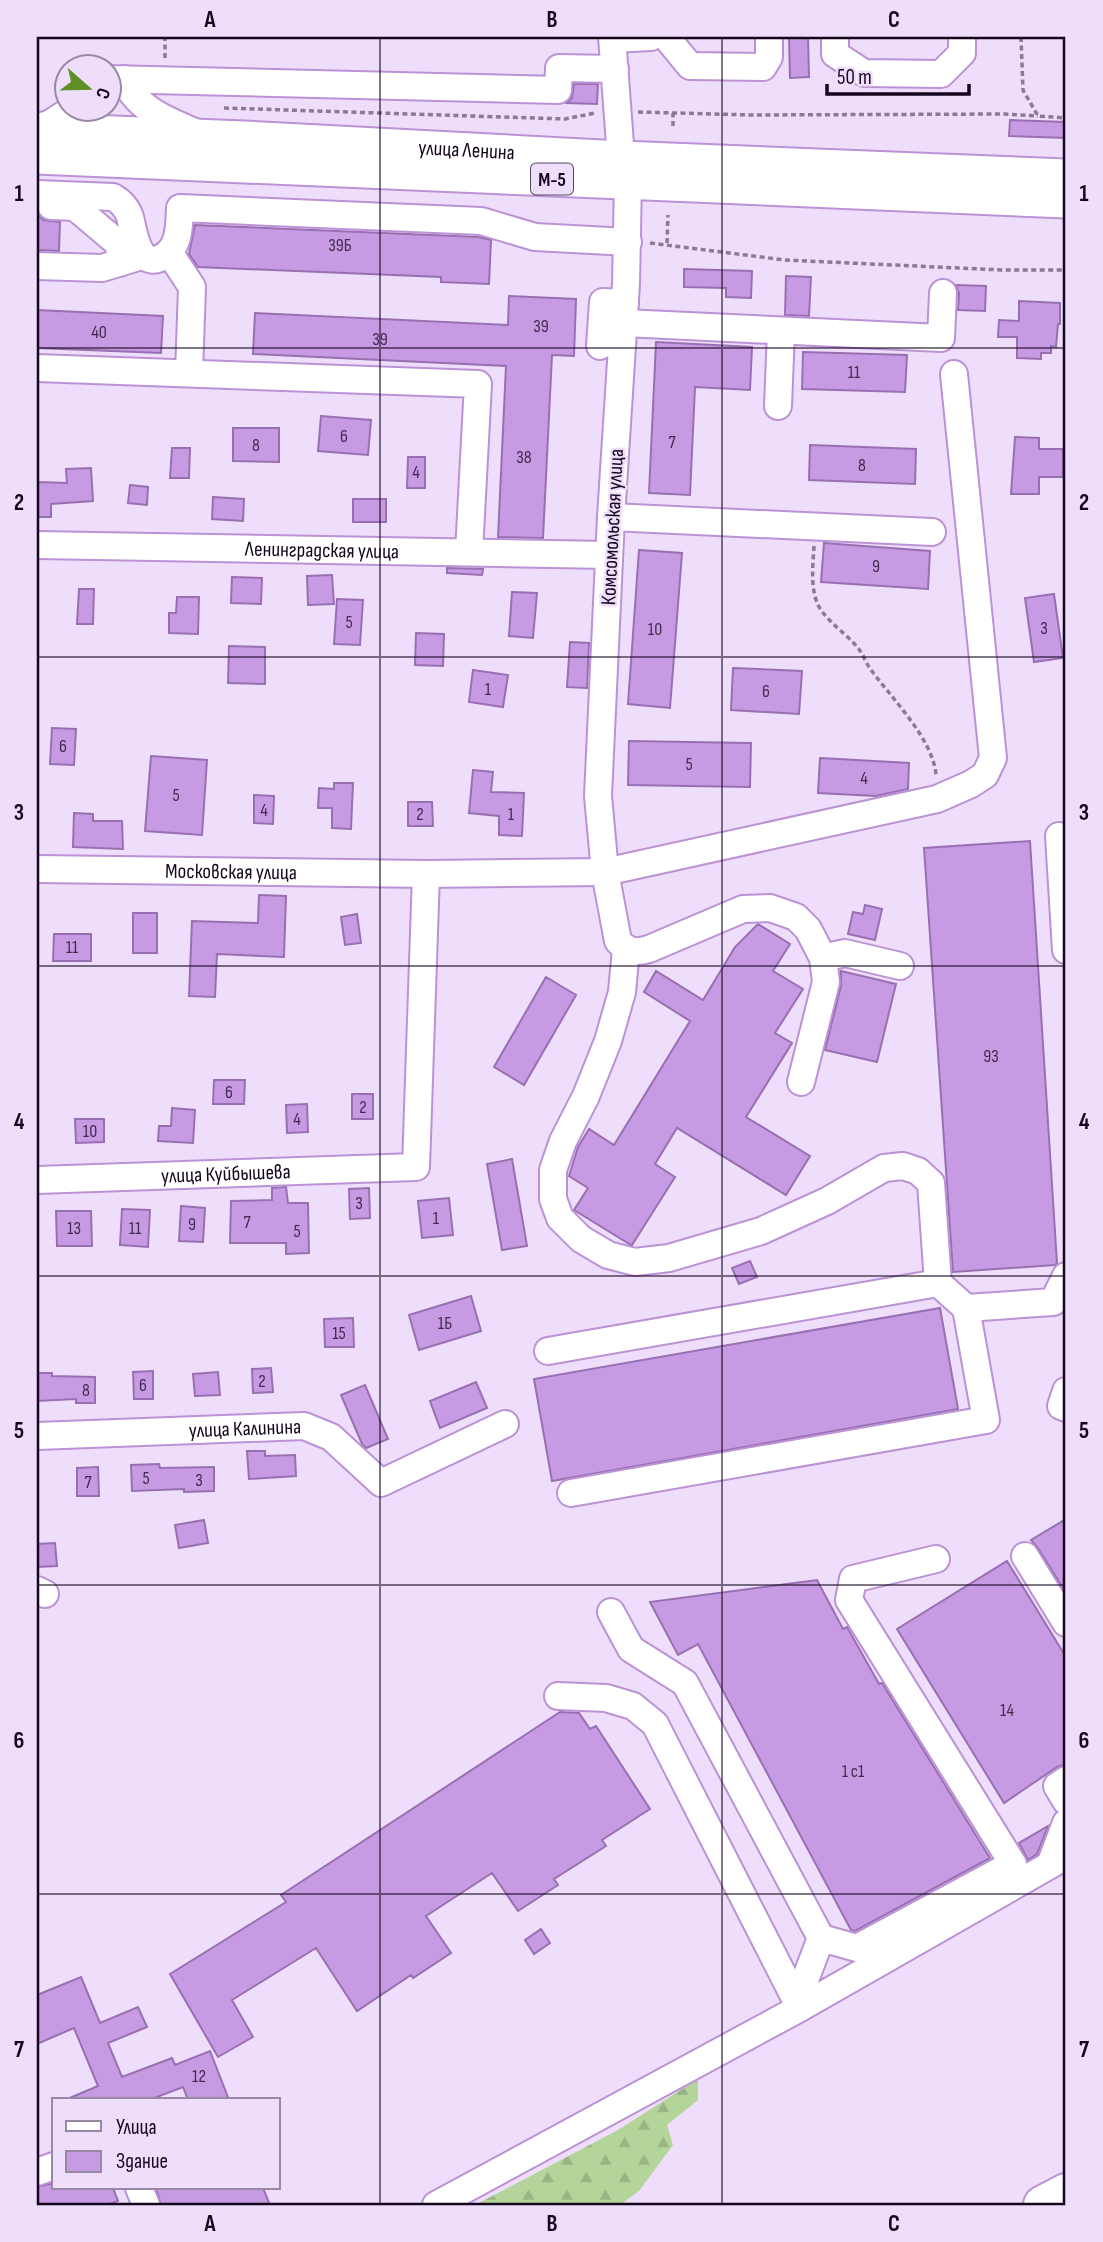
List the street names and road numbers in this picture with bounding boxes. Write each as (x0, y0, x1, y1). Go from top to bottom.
street label: улица Ленина (418, 135, 515, 165)
road number: М-5 (531, 164, 573, 195)
street label: Комсомольская улица (596, 448, 629, 606)
street label: Ленинградская улица (244, 537, 399, 564)
street label: Московская улица (165, 859, 297, 885)
street label: улица Куйбышева (161, 1159, 291, 1189)
street label: улица Калинина (188, 1414, 301, 1443)

